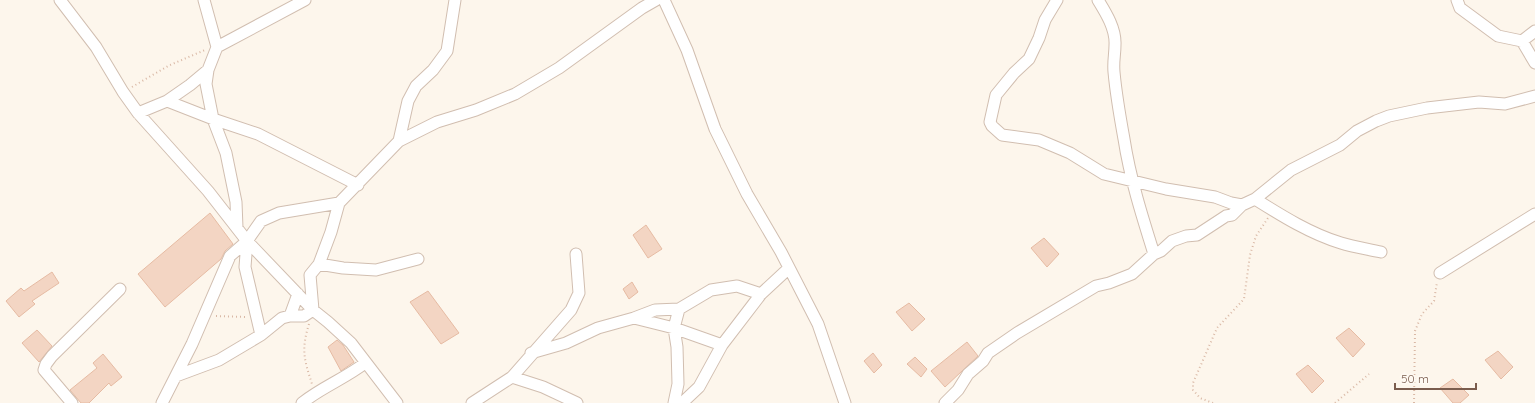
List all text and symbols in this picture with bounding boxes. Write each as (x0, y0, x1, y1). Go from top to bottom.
scale bar (1395, 365, 1476, 391)
text: 50 m (1401, 371, 1429, 386)

